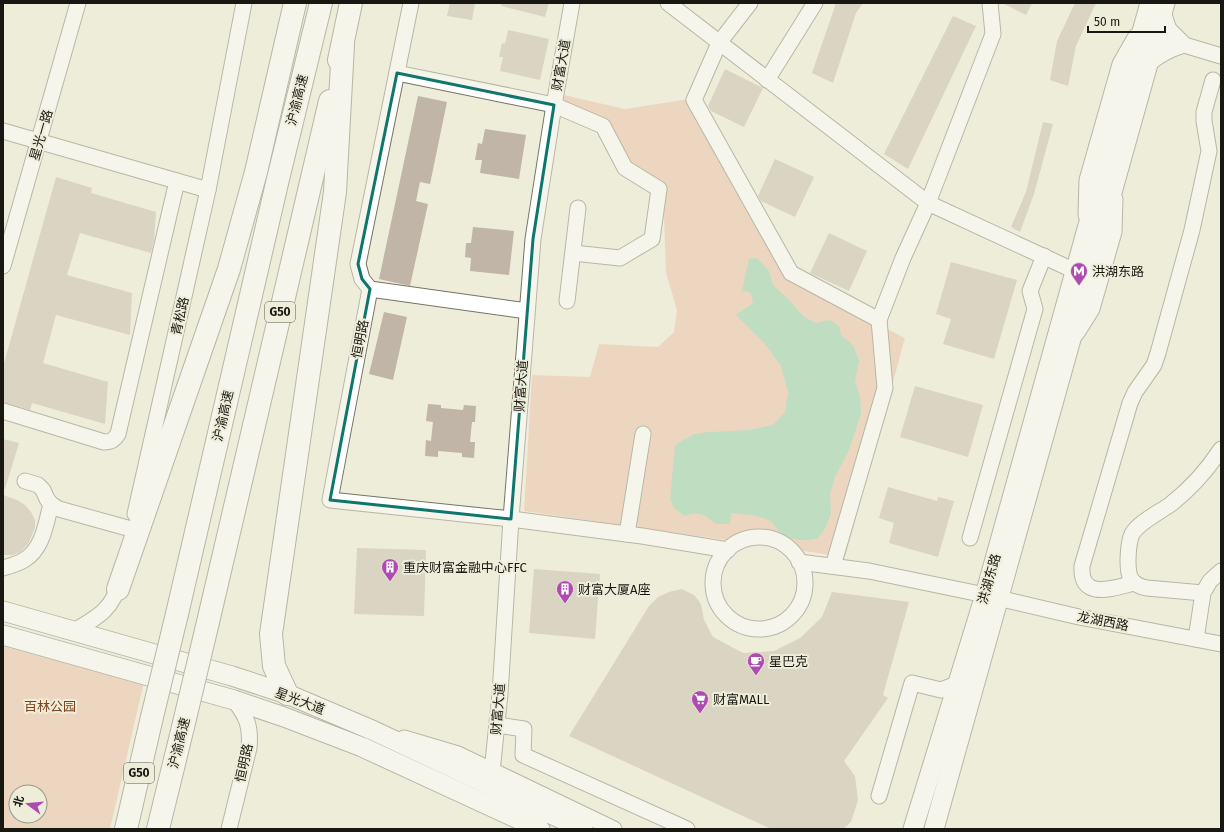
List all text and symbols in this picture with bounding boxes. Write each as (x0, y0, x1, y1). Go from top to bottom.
scale bar (1088, 8, 1165, 34)
text: 50 m (1094, 15, 1120, 29)
street label: 财富大道 (549, 38, 573, 92)
street label: 沪渝高速 (283, 73, 311, 127)
street label: 星光一路 (27, 108, 55, 162)
metro station icon: 洪湖东路 (1069, 261, 1089, 286)
place label: 洪湖东路 (1092, 264, 1144, 279)
street label: 青松路 (168, 295, 192, 337)
road number: G50 (265, 302, 295, 322)
street label: 恒明路 (349, 318, 371, 360)
street label: 财富大道 (512, 360, 530, 412)
street label: 沪渝高速 (210, 389, 236, 443)
street label: 洪湖东路 (975, 552, 1003, 606)
building icon: 重庆财富金融中心FFC (380, 557, 400, 582)
place label: 重庆财富金融中心FFC (403, 560, 528, 575)
building icon: 财富大厦A座 (555, 579, 575, 604)
place label: 财富大厦A座 (578, 582, 650, 597)
street label: 龙湖西路 (1076, 609, 1130, 633)
cafe icon: 星巴克 (746, 651, 766, 676)
place label: 星巴克 (769, 654, 808, 669)
street label: 财富大道 (488, 682, 508, 736)
street label: 星光大道 (273, 685, 327, 717)
supermarket icon: 财富MALL (690, 689, 710, 714)
place label: 财富MALL (713, 692, 770, 707)
park label: 百林公园 (24, 699, 76, 714)
street label: 沪渝高速 (165, 716, 193, 770)
street label: 恒明路 (233, 742, 255, 784)
road number: G50 (124, 763, 154, 783)
north arrow (8, 784, 48, 824)
text: 北 (11, 794, 27, 808)

